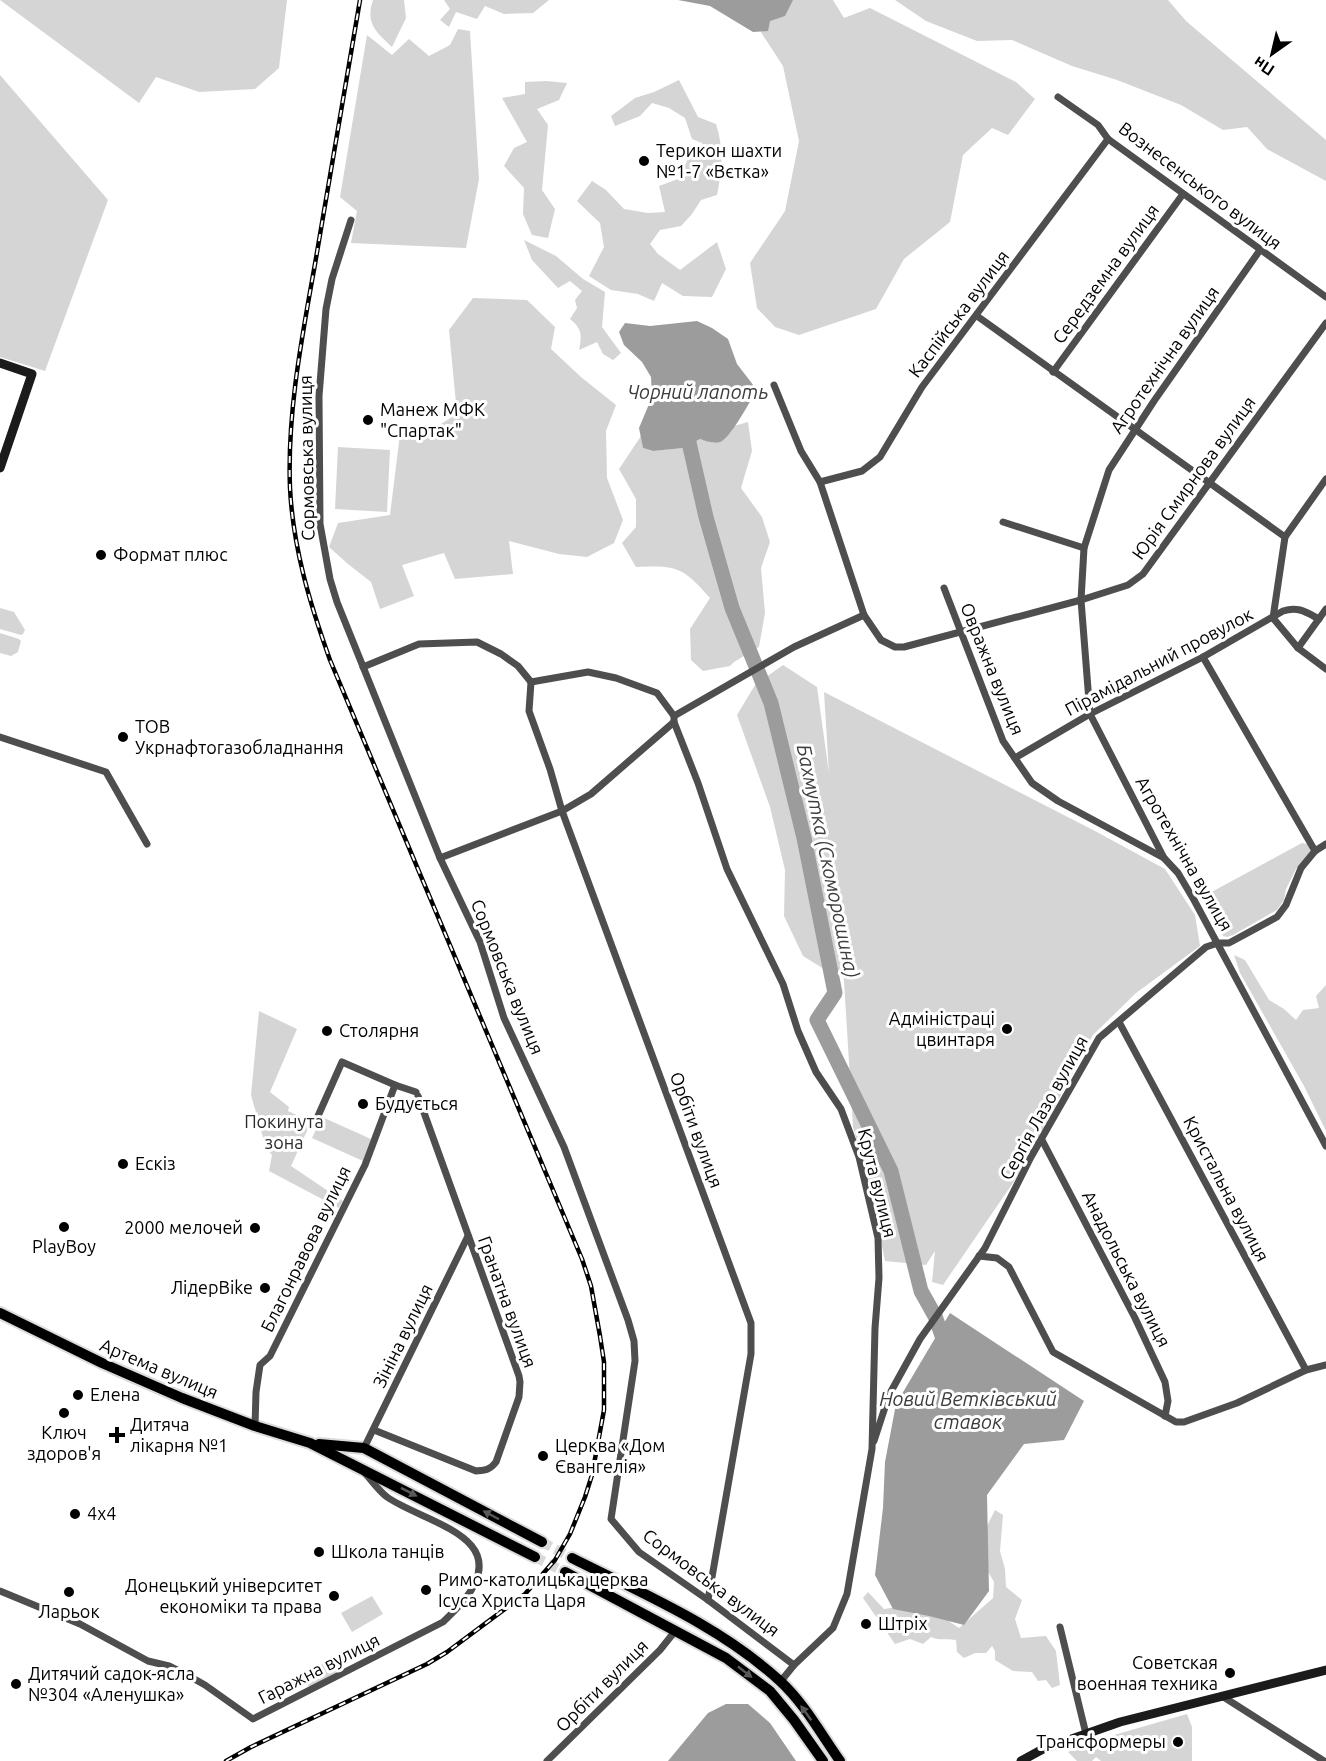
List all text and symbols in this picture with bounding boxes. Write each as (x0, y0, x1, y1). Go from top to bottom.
north arrow (1242, 24, 1302, 84)
text: Пн (1250, 53, 1277, 80)
street label: Вознесенського вулиця (1115, 118, 1286, 253)
place label: Терикон шахти №1-7 «Вєтка» (656, 140, 782, 181)
marker: Терикон шахти №1-7 «Вєтка» (637, 154, 651, 168)
street label: Середземна вулиця (1048, 200, 1162, 347)
street label: Каспійська вулиця (904, 246, 1012, 381)
street label: Агротехнічна вулиця (1106, 282, 1223, 437)
street label: Сормовська вулиця (295, 375, 317, 541)
water label: Чорний лапоть (627, 380, 769, 403)
street label: Юрія Смирнова вулиця (1127, 392, 1259, 563)
place label: Манеж МФК "Спартак" (380, 399, 485, 440)
marker: Манеж МФК "Спартак" (361, 413, 375, 427)
place label: Формат плюс (113, 544, 228, 564)
marker: Формат плюс (94, 548, 108, 562)
street label: Овражна вулиця (957, 600, 1029, 738)
street label: Пірамідальний провулок (1061, 603, 1256, 719)
place label: ТОВ Укрнафтогазобладнання (135, 716, 344, 757)
marker: ТОВ Укрнафтогазобладнання (116, 730, 130, 744)
water label: Бахмутка (Скоморошина) (793, 742, 864, 980)
street label: Агротехнічна вулиця (1132, 773, 1237, 934)
street label: Сормовська вулиця (468, 896, 548, 1057)
place label: Адміністраці цвинтаря (889, 1008, 995, 1049)
place label: Столярня (339, 1020, 419, 1040)
marker: Адміністраці цвинтаря (1000, 1022, 1014, 1036)
marker: Столярня (320, 1024, 334, 1038)
street label: Сергія Лазо вулиця (995, 1032, 1091, 1183)
street label: Орбіти вулиця (667, 1069, 727, 1190)
place label: Будується (375, 1093, 458, 1113)
marker: Будується (356, 1097, 370, 1111)
park label: Покинута зона (244, 1111, 324, 1152)
street label: Кристальна вулиця (1180, 1113, 1274, 1264)
street label: Крута вулиця (855, 1126, 901, 1239)
place label: Ескіз (135, 1153, 176, 1173)
marker: Ескіз (116, 1157, 130, 1171)
street label: Благонравова вулиця (256, 1162, 354, 1335)
street label: Анадольська вулиця (1079, 1187, 1175, 1350)
place label: 2000 мелочей (124, 1217, 243, 1237)
marker: PlayBoy (57, 1220, 71, 1234)
marker: 2000 мелочей (248, 1221, 262, 1235)
street label: Гранатна вулиця (475, 1233, 541, 1370)
place label: PlayBoy (32, 1236, 96, 1256)
place label: ЛідерBike (171, 1277, 253, 1297)
street label: Зініна вулиця (368, 1280, 436, 1391)
marker: ЛідерBike (258, 1281, 272, 1295)
street label: Артема вулиця (97, 1334, 221, 1402)
place label: Елена (90, 1384, 140, 1404)
water label: Новий Ветківський ставок (879, 1387, 1057, 1433)
marker: Елена (71, 1388, 85, 1402)
marker: Ключ здоров'я (57, 1406, 71, 1420)
place label: Дитяча лікарня №1 (130, 1414, 228, 1455)
place label: Ключ здоров'я (27, 1422, 101, 1463)
marker: Дитяча лікарня №1 (108, 1426, 126, 1444)
place label: Церква «Дом Євангелія» (555, 1435, 665, 1476)
marker: Церква «Дом Євангелія» (536, 1449, 550, 1463)
one-way arrow (401, 1487, 418, 1497)
place label: 4x4 (87, 1503, 116, 1523)
marker: 4x4 (68, 1507, 82, 1521)
one-way arrow (482, 1510, 499, 1520)
street label: Сормовська вулиця (639, 1524, 784, 1640)
place label: Школа танців (331, 1541, 444, 1561)
marker: Школа танців (312, 1545, 326, 1559)
place label: Римо-католицька церква Ісуса Христа Царя (438, 1569, 649, 1610)
place label: Донецький університет економіки та права (125, 1575, 322, 1616)
marker: Римо-католицька церква Ісуса Христа Царя (419, 1583, 433, 1597)
marker: Ларьок (62, 1585, 76, 1599)
marker: Донецький університет економіки та права (327, 1589, 341, 1603)
place label: Ларьок (38, 1601, 100, 1621)
place label: Штріх (878, 1613, 927, 1633)
marker: Штріх (859, 1617, 873, 1631)
street label: Гаражна вулиця (255, 1629, 382, 1707)
street label: Орбіти вулиця (551, 1635, 651, 1735)
place label: Советская военная техника (1077, 1652, 1218, 1693)
place label: Дитячий садок-ясла №304 «Аленушка» (28, 1663, 195, 1704)
one-way arrow (737, 1666, 753, 1679)
marker: Советская военная техника (1223, 1666, 1237, 1680)
marker: Дитячий садок-ясла №304 «Аленушка» (9, 1677, 23, 1691)
one-way arrow (800, 1706, 812, 1722)
place label: Трансформеры (1036, 1731, 1166, 1751)
marker: Трансформеры (1171, 1735, 1185, 1749)

